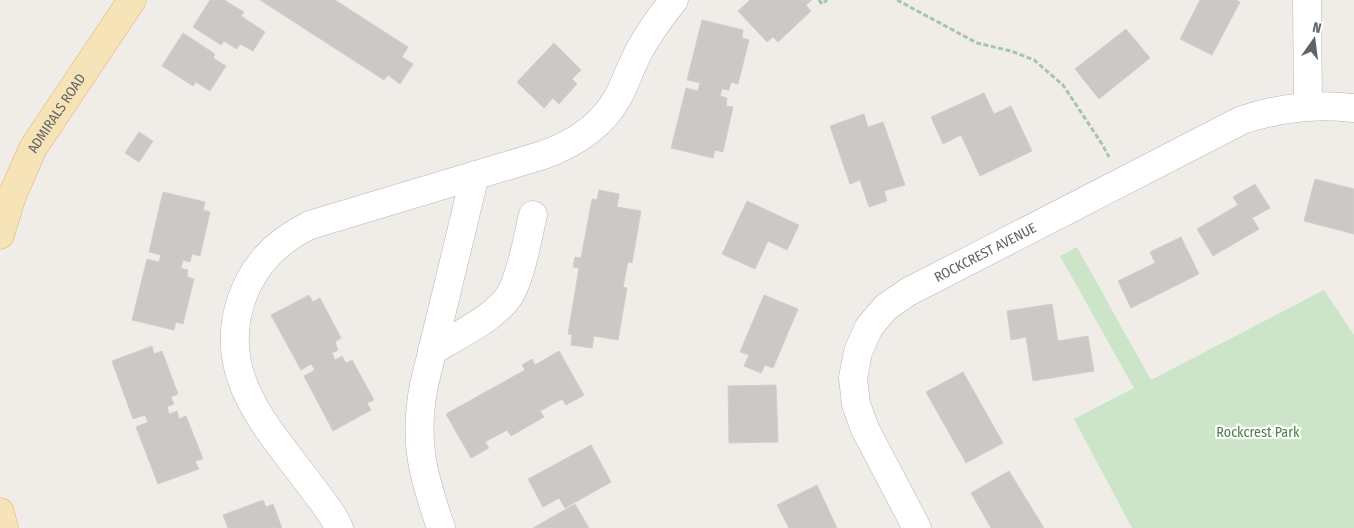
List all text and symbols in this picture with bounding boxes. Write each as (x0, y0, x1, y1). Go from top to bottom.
north arrow (1289, 15, 1339, 65)
text: N (1311, 19, 1323, 37)
street label: ADMIRALS ROAD (24, 71, 89, 155)
street label: ROCKCREST AVENUE (931, 219, 1040, 286)
park label: Rockcrest Park (1216, 424, 1300, 441)

